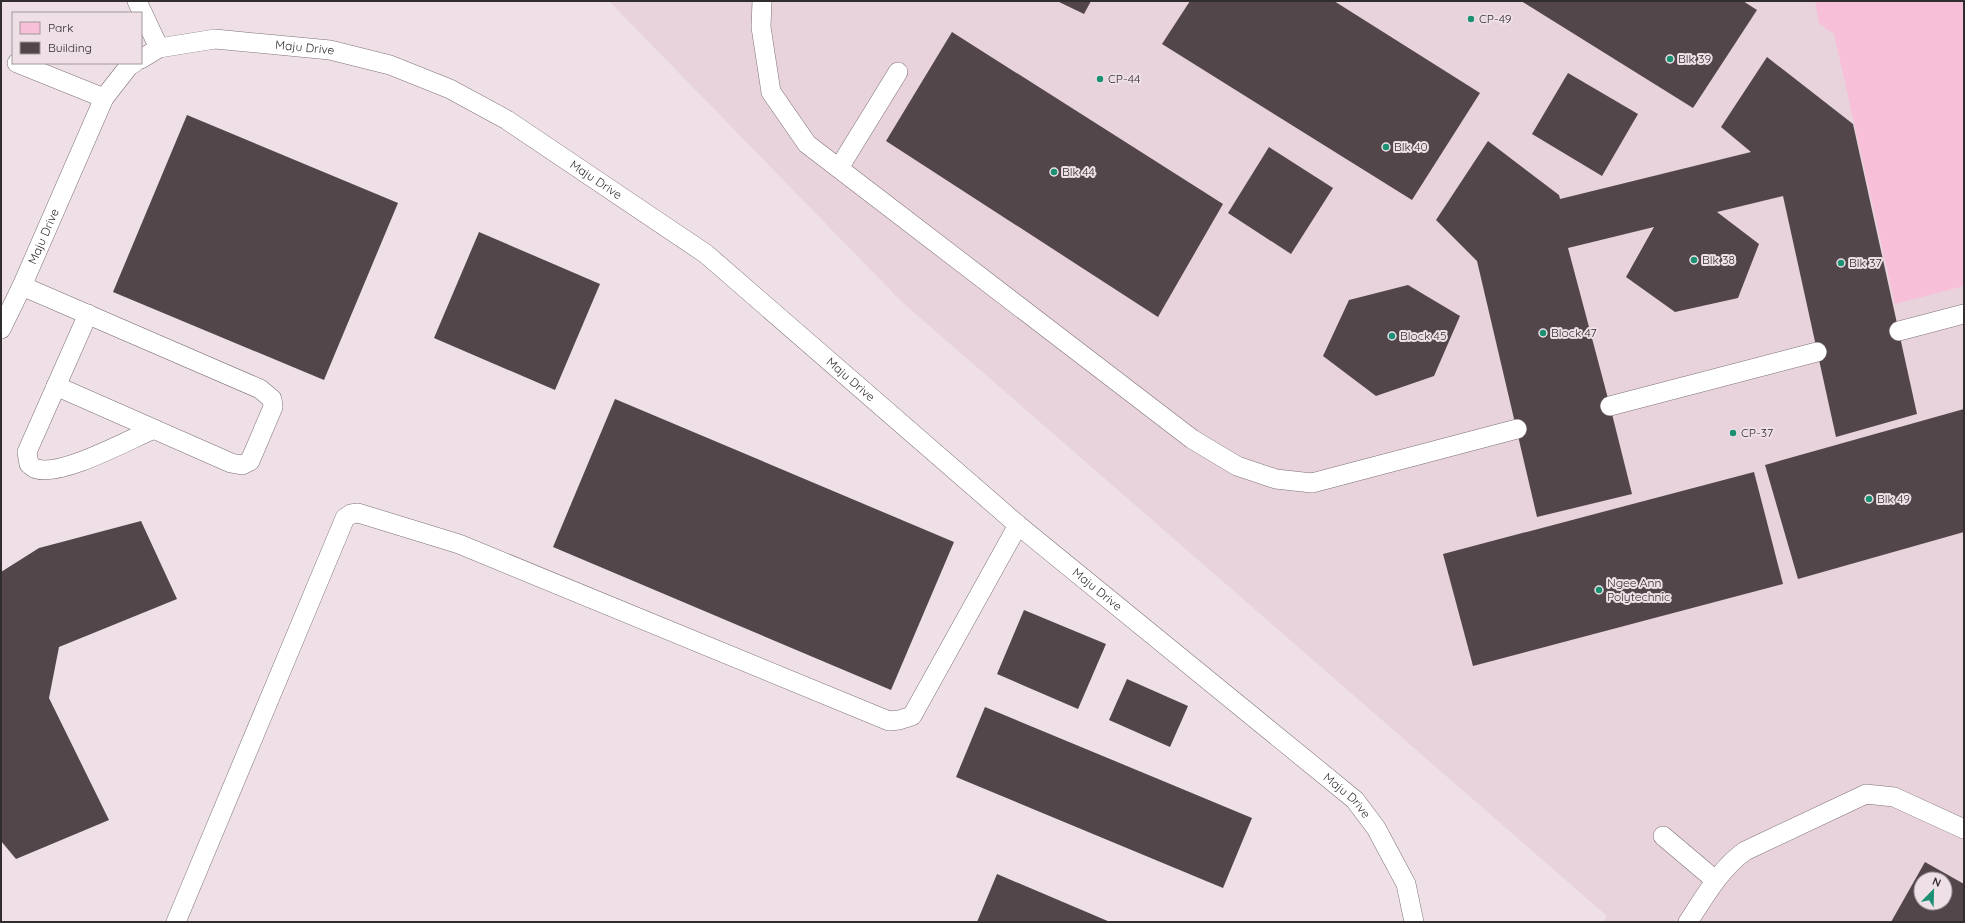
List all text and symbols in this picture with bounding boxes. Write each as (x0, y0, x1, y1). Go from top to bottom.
place label: CP-49 (1479, 11, 1512, 26)
legend (12, 12, 142, 64)
marker: CP-49 (1466, 14, 1476, 24)
text: Park (48, 20, 73, 35)
street label: Maju Drive (274, 37, 336, 58)
text: Building (48, 40, 92, 55)
place label: Blk 39 (1678, 51, 1712, 66)
marker: Blk 39 (1665, 54, 1675, 64)
place label: CP-44 (1108, 71, 1140, 86)
marker: CP-44 (1095, 74, 1105, 84)
place label: Blk 40 (1394, 139, 1428, 154)
marker: Blk 40 (1381, 142, 1391, 152)
street label: Maju Drive (567, 157, 625, 202)
place label: Blk 44 (1062, 164, 1095, 179)
marker: Blk 44 (1049, 167, 1059, 177)
street label: Maju Drive (24, 206, 62, 266)
place label: Blk 38 (1702, 252, 1735, 267)
marker: Blk 38 (1689, 255, 1699, 265)
place label: Blk 37 (1849, 255, 1882, 270)
marker: Blk 37 (1836, 258, 1846, 268)
place label: Block 47 (1551, 325, 1597, 340)
place label: Block 45 (1400, 328, 1447, 343)
marker: Block 47 (1538, 328, 1548, 338)
marker: Block 45 (1387, 331, 1397, 341)
street label: Maju Drive (823, 354, 878, 404)
place label: CP-37 (1741, 425, 1773, 440)
marker: CP-37 (1728, 428, 1738, 438)
place label: Blk 49 (1877, 491, 1910, 506)
marker: Blk 49 (1864, 494, 1874, 504)
street label: Maju Drive (1070, 565, 1125, 614)
place label: Ngee Ann Polytechnic (1607, 575, 1670, 604)
marker: Ngee Ann Polytechnic (1594, 585, 1604, 595)
street label: Maju Drive (1321, 769, 1374, 821)
north arrow (1913, 871, 1953, 911)
text: N (1930, 874, 1943, 890)

